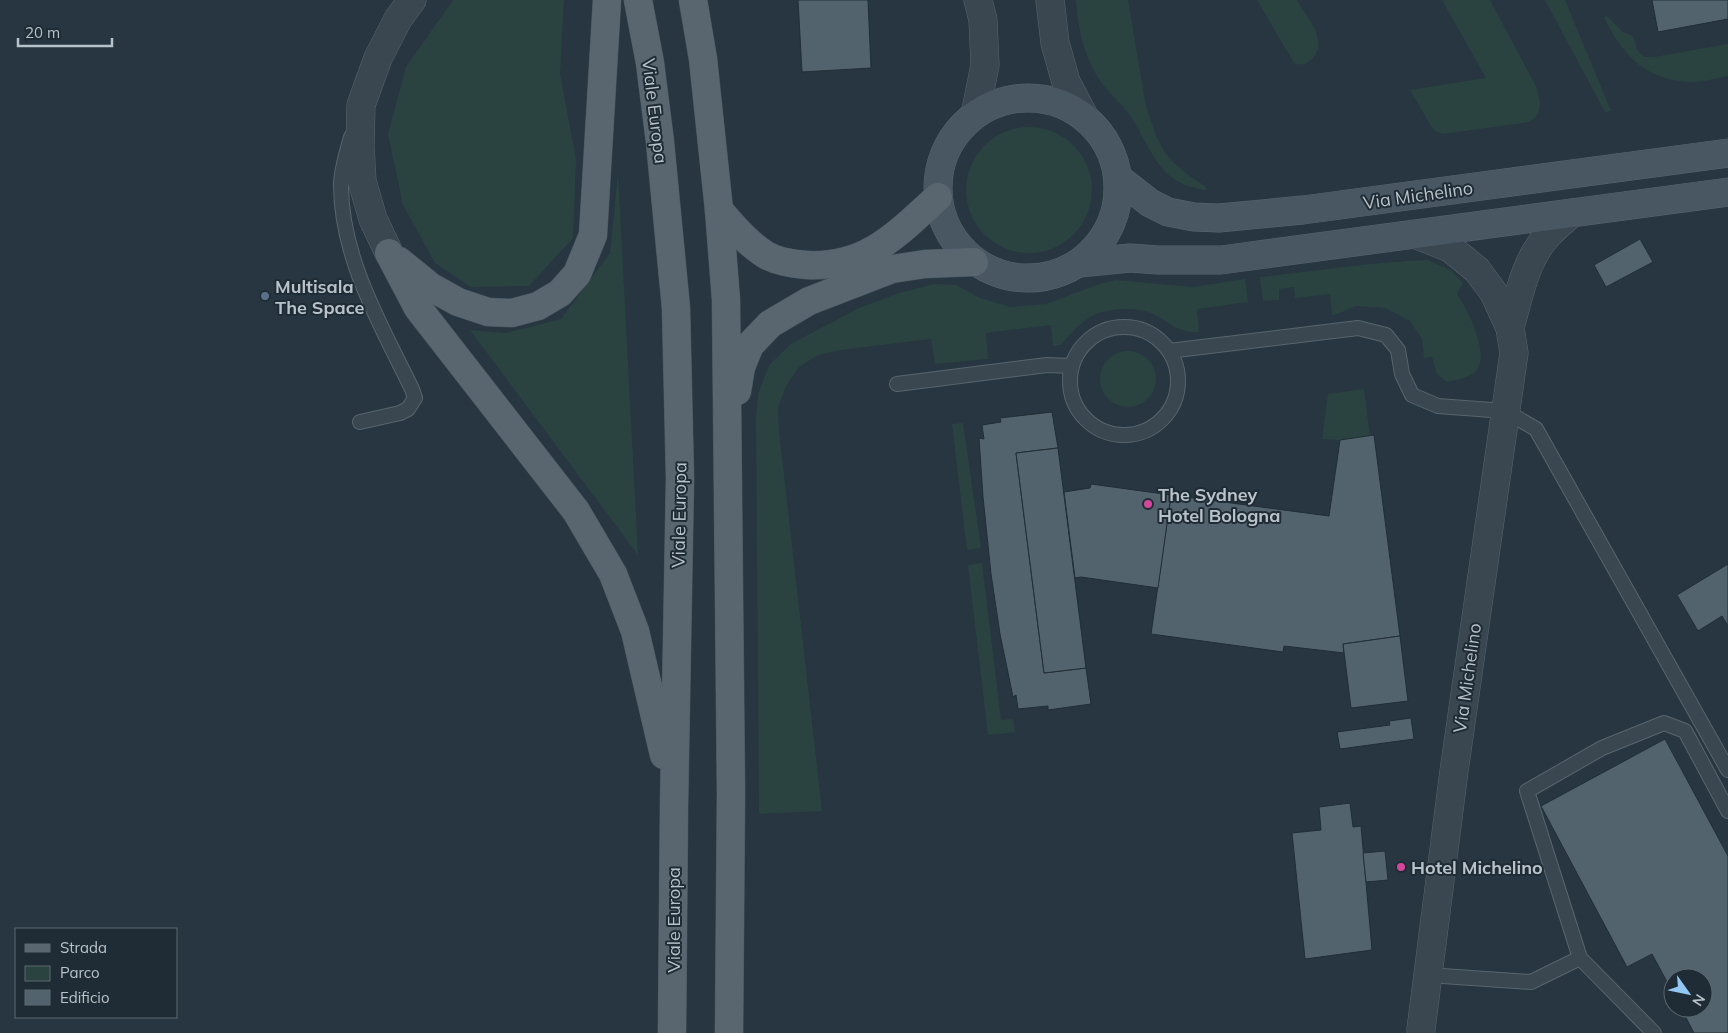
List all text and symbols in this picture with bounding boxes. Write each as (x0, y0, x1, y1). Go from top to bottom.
scale bar (18, 15, 111, 47)
text: 20 m (25, 23, 60, 42)
street label: Viale Europa (637, 57, 673, 165)
street label: Via Michelino (1362, 176, 1474, 214)
place label: Multisala The Space (275, 275, 365, 319)
marker: Multisala The Space (259, 290, 271, 302)
street label: Viale Europa (667, 462, 691, 568)
place label: The Sydney Hotel Bologna (1158, 483, 1280, 527)
marker: The Sydney Hotel Bologna (1142, 498, 1154, 510)
street label: Via Michelino (1448, 622, 1486, 734)
place label: Hotel Michelino (1411, 856, 1543, 879)
marker: Hotel Michelino (1395, 861, 1407, 873)
street label: Viale Europa (662, 867, 685, 973)
legend (15, 928, 178, 1018)
text: Strada (60, 938, 107, 957)
text: Parco (60, 963, 100, 982)
north arrow (1663, 968, 1713, 1018)
text: Edificio (60, 988, 110, 1007)
text: N (1688, 991, 1709, 1009)

